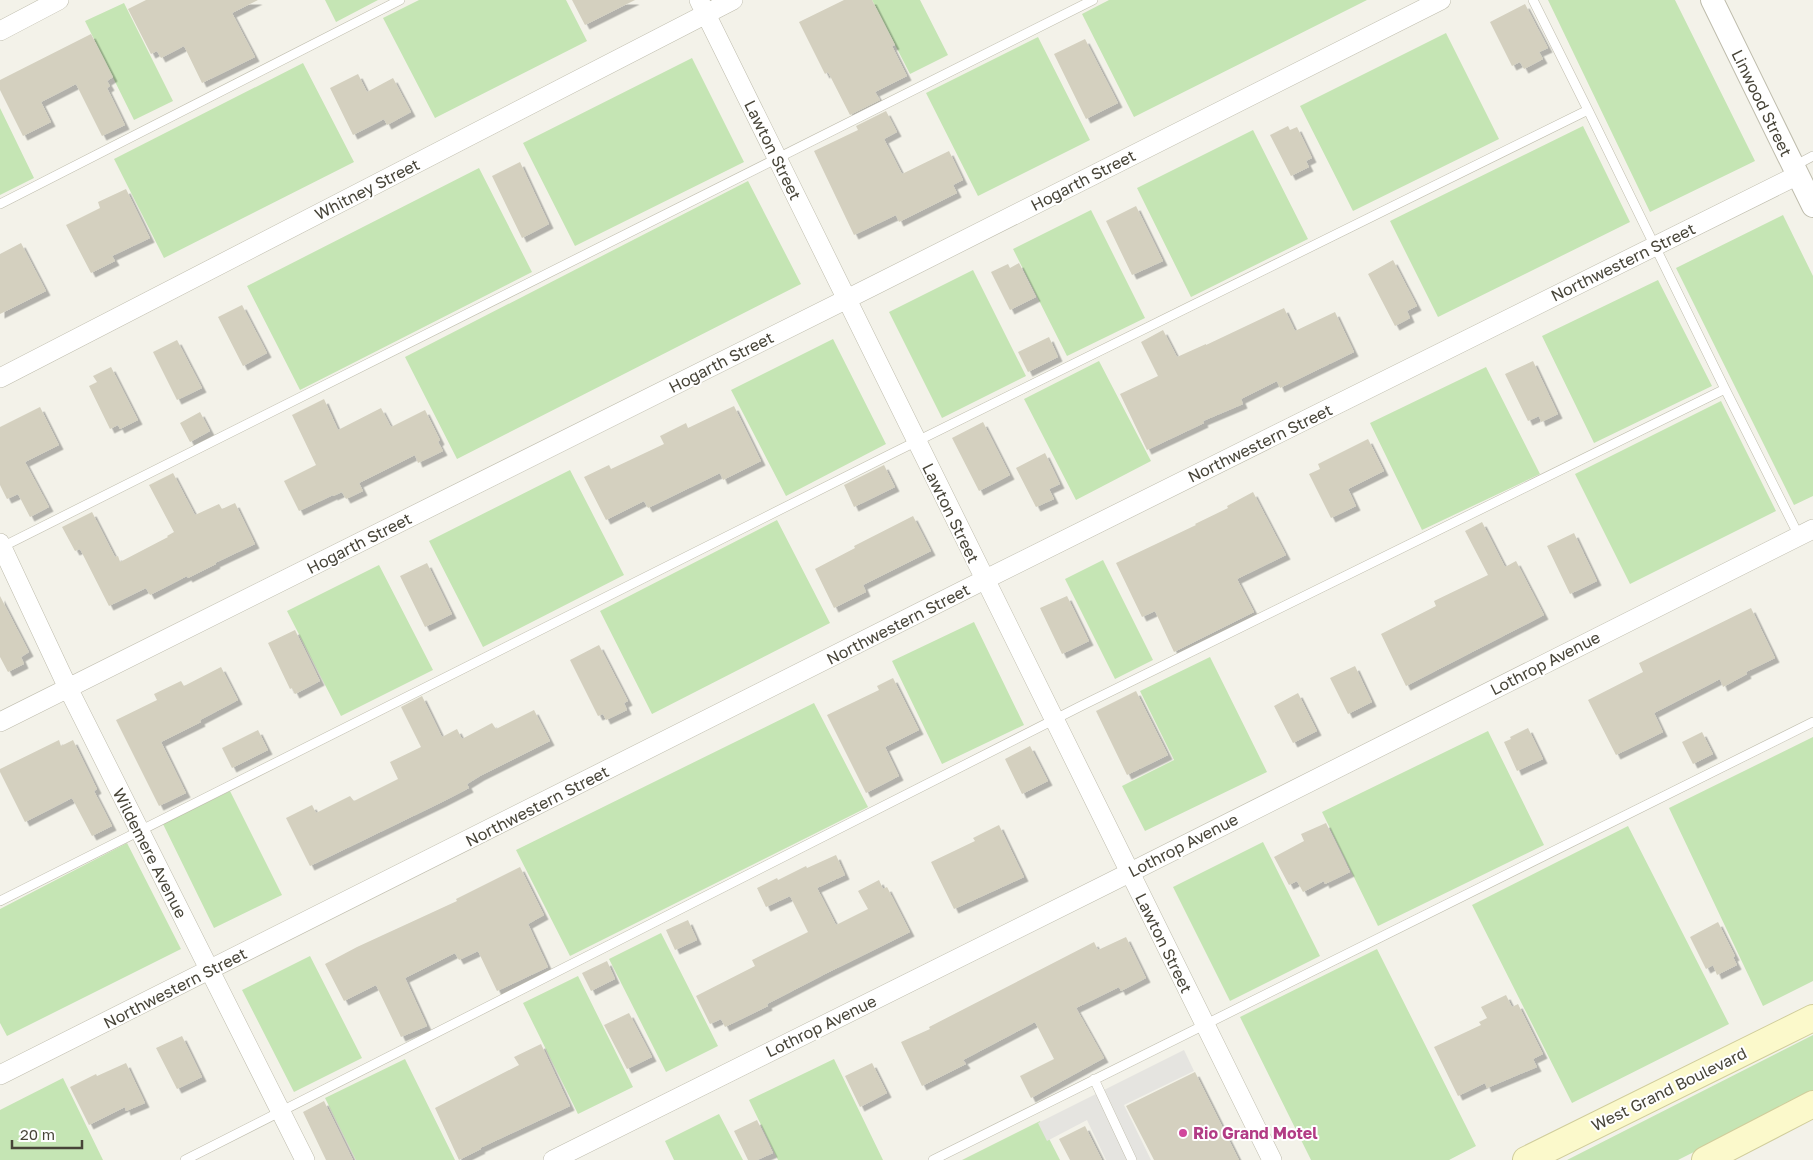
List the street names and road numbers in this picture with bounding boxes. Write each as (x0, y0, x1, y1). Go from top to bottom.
street label: Linwood Street (1728, 46, 1796, 160)
street label: Lawton Street (740, 97, 806, 203)
street label: Hogarth Street (1027, 145, 1139, 215)
street label: Whitney Street (311, 154, 423, 224)
street label: Northwestern Street (1548, 218, 1698, 306)
street label: Hogarth Street (665, 327, 777, 397)
street label: Northwestern Street (1185, 399, 1335, 487)
street label: Lawton Street (918, 460, 984, 566)
street label: Hogarth Street (303, 508, 415, 578)
street label: Northwestern Street (823, 579, 973, 669)
street label: Lothrop Avenue (1487, 627, 1603, 699)
street label: Northwestern Street (462, 761, 612, 851)
street label: Wildemere Avenue (109, 785, 191, 921)
street label: Lothrop Avenue (1125, 809, 1241, 881)
street label: Lawton Street (1131, 890, 1197, 996)
street label: Northwestern Street (100, 943, 250, 1033)
street label: Lothrop Avenue (762, 991, 880, 1061)
street label: West Grand Boulevard (1588, 1043, 1750, 1135)

